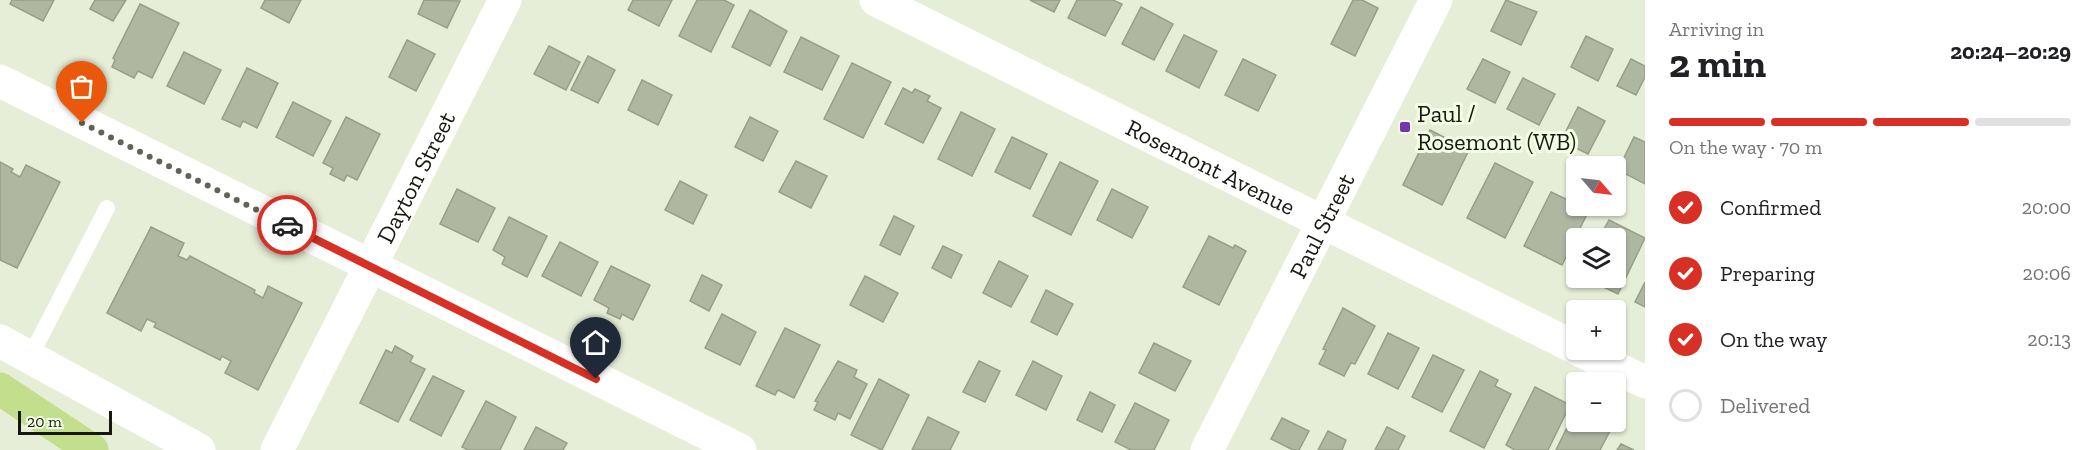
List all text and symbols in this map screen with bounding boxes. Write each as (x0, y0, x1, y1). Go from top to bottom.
text: Arriving in (1669, 17, 1764, 41)
text: 20:24–20:29 (1950, 38, 2071, 65)
text: 2 min (1669, 40, 1766, 87)
pin (56, 61, 107, 123)
icon: bag (65, 70, 98, 103)
place label: Paul / Rosemont (WB) (1417, 99, 1576, 156)
street label: Dayton Street (370, 106, 461, 248)
street label: Rosemont Avenue (1122, 112, 1300, 221)
marker: Paul / Rosemont (WB) (1398, 120, 1412, 134)
text: On the way · 70 m (1669, 135, 1822, 159)
north arrow (1566, 156, 1626, 216)
map controls (1566, 156, 1626, 432)
street label: Paul Street (1283, 168, 1360, 283)
icon: check (1669, 191, 1702, 224)
text: Confirmed (1720, 194, 1821, 221)
courier (257, 195, 317, 255)
text: 20:00 (2022, 195, 2071, 219)
icon: car (271, 209, 304, 242)
button: layers (1566, 228, 1626, 288)
icon: check (1669, 257, 1702, 290)
text: Preparing (1720, 260, 1815, 287)
text: 20:06 (2023, 261, 2071, 285)
button: + (1566, 300, 1626, 360)
pin (570, 317, 621, 379)
icon: check (1669, 323, 1702, 356)
icon: home (579, 326, 612, 359)
text: On the way (1720, 326, 1827, 353)
text: 20:13 (2027, 327, 2071, 351)
button: − (1566, 372, 1626, 432)
text: Delivered (1720, 392, 1810, 419)
scale bar (18, 408, 112, 436)
text: 20 m (27, 412, 62, 431)

